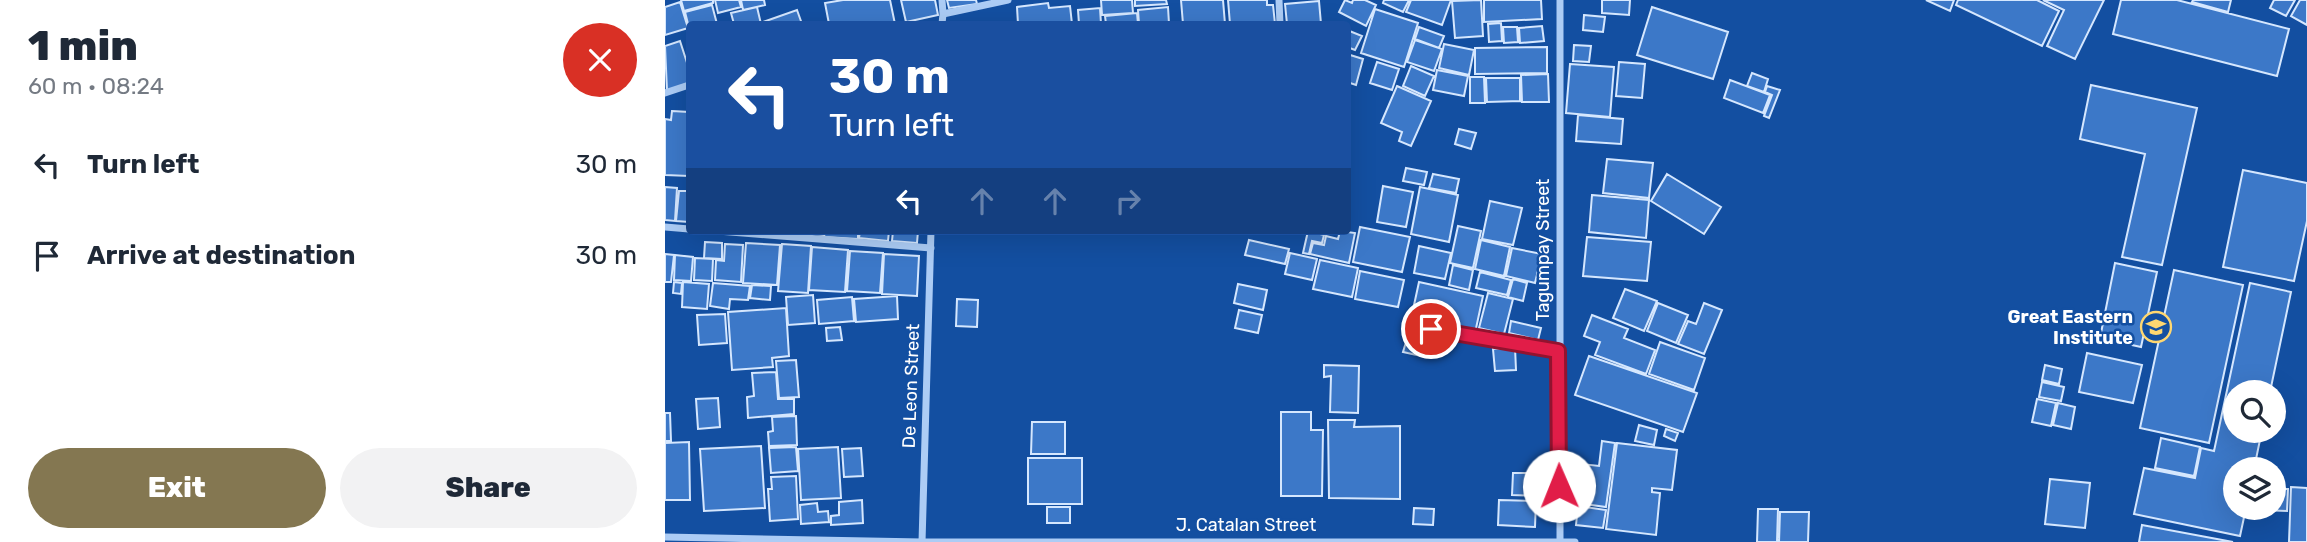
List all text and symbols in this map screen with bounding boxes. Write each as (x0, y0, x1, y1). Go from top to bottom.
text: 1 min (28, 21, 138, 71)
button: close (563, 23, 637, 97)
text: 30 m (829, 47, 950, 105)
icon: left (714, 49, 805, 140)
text: 60 m · 08:24 (28, 72, 164, 100)
text: Turn left (829, 106, 954, 144)
icon: left (28, 146, 66, 184)
text: Turn left (87, 149, 199, 180)
text: 30 m (575, 149, 637, 180)
street label: Tagumpay Street (1532, 179, 1554, 321)
icon: left (890, 182, 928, 220)
icon: ahead (963, 182, 1001, 220)
icon: ahead (1036, 182, 1074, 220)
icon: right (1109, 182, 1147, 220)
icon: arrive (28, 237, 66, 275)
text: Arrive at destination (87, 240, 355, 271)
text: 30 m (575, 240, 637, 271)
pin (1401, 299, 1461, 359)
place label: Great Eastern Institute (2008, 306, 2133, 349)
icon: arrive (1412, 310, 1450, 348)
school or university icon: Great Eastern Institute (2139, 310, 2173, 344)
street label: De Leon Street (898, 323, 924, 449)
map controls (2223, 380, 2286, 520)
button: search (2223, 380, 2286, 443)
button: Exit (28, 448, 326, 528)
button: Share (340, 448, 637, 528)
position arrow (1522, 449, 1596, 523)
button: layers (2223, 457, 2286, 520)
street label: J. Catalan Street (1176, 514, 1316, 536)

